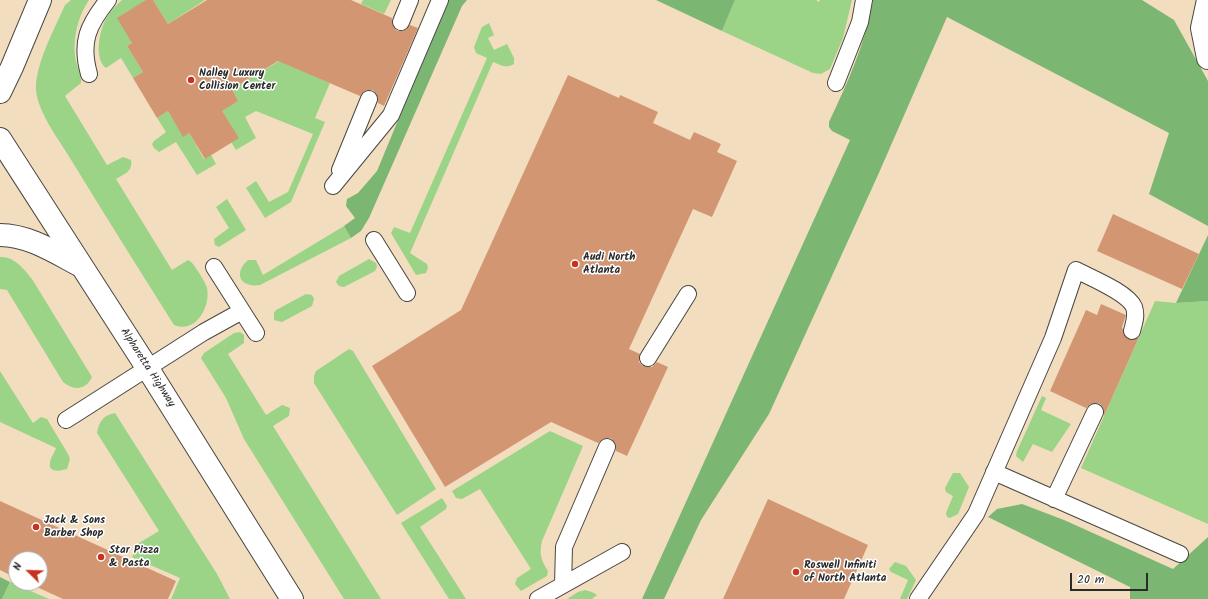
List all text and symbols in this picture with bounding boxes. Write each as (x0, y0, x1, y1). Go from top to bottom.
place label: Nalley Luxury Collision Center (199, 67, 275, 93)
marker: Nalley Luxury Collision Center (186, 75, 196, 85)
place label: Audi North Atlanta (583, 251, 635, 277)
marker: Audi North Atlanta (570, 259, 580, 269)
street label: Alpharetta Highway (117, 326, 177, 410)
place label: Jack & Sons Barber Shop (44, 514, 105, 540)
marker: Jack & Sons Barber Shop (31, 522, 41, 532)
place label: Star Pizza & Pasta (109, 544, 159, 570)
north arrow (8, 551, 48, 591)
marker: Star Pizza & Pasta (96, 552, 106, 562)
place label: Roswell Infiniti of North Atlanta (804, 559, 886, 585)
text: N (8, 560, 28, 573)
scale bar (1072, 565, 1150, 591)
marker: Roswell Infiniti of North Atlanta (791, 567, 801, 577)
text: 20 m (1077, 570, 1104, 589)

